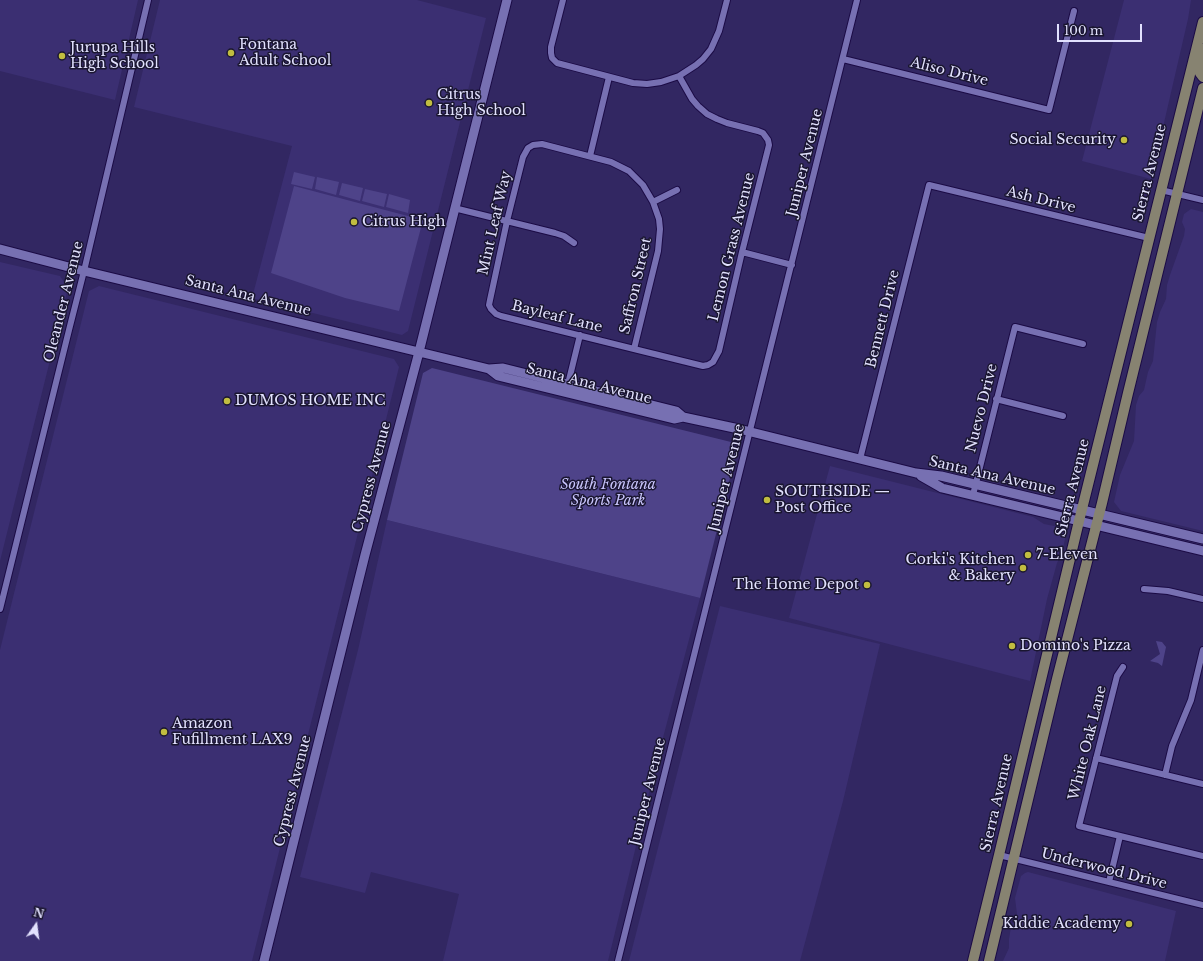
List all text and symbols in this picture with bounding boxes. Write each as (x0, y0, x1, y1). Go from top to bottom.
scale bar (1059, 16, 1144, 42)
text: 100 m (1064, 23, 1103, 38)
place label: Fontana Adult School (239, 37, 331, 70)
place label: Jurupa Hills High School (70, 40, 159, 72)
marker: Fontana Adult School (226, 48, 236, 58)
marker: Jurupa Hills High School (57, 51, 67, 61)
street label: Aliso Drive (908, 54, 990, 90)
place label: Citrus High School (437, 87, 526, 120)
marker: Citrus High School (424, 98, 434, 108)
street label: Juniper Avenue (783, 107, 827, 219)
street label: Sierra Avenue (1130, 122, 1170, 224)
place label: Social Security (1010, 132, 1116, 148)
marker: Social Security (1119, 135, 1129, 145)
street label: Mint Leaf Way (475, 169, 515, 277)
street label: Lemon Grass Avenue (705, 171, 759, 323)
street label: Ash Drive (1005, 183, 1077, 217)
place label: Citrus High (362, 214, 445, 230)
marker: Citrus High (349, 217, 359, 227)
street label: Saffron Street (617, 236, 655, 336)
street label: Oleander Avenue (41, 240, 87, 364)
street label: Bennett Drive (863, 268, 903, 370)
street label: Santa Ana Avenue (183, 272, 313, 320)
street label: Bayleaf Lane (510, 298, 604, 336)
street label: Santa Ana Avenue (524, 360, 654, 408)
street label: Nuevo Drive (963, 362, 1001, 454)
place label: DUMOS HOME INC (235, 393, 385, 409)
marker: DUMOS HOME INC (222, 396, 232, 406)
street label: Cypress Avenue (349, 420, 395, 534)
street label: Juniper Avenue (705, 422, 749, 534)
street label: Sierra Avenue (1053, 437, 1093, 539)
street label: Santa Ana Avenue (927, 453, 1057, 499)
park label: South Fontana Sports Park (560, 477, 656, 510)
place label: SOUTHSIDE — Post Office (775, 484, 890, 516)
marker: SOUTHSIDE — Post Office (762, 495, 772, 505)
place label: 7-Eleven (1036, 547, 1098, 563)
marker: 7-Eleven (1023, 550, 1033, 560)
place label: Corki's Kitchen & Bakery (906, 552, 1015, 584)
marker: Corki's Kitchen & Bakery (1018, 563, 1028, 573)
place label: The Home Depot (733, 577, 859, 593)
marker: The Home Depot (862, 580, 872, 590)
place label: Domino's Pizza (1020, 638, 1131, 654)
marker: Domino's Pizza (1007, 641, 1017, 651)
street label: White Oak Lane (1066, 684, 1110, 802)
place label: Amazon Fufillment LAX9 (172, 716, 292, 748)
marker: Amazon Fufillment LAX9 (159, 727, 169, 737)
street label: Cypress Avenue (271, 734, 315, 848)
street label: Juniper Avenue (626, 736, 670, 848)
street label: Sierra Avenue (978, 752, 1016, 854)
street label: Underwood Drive (1039, 845, 1169, 893)
north arrow (16, 905, 56, 945)
text: N (32, 905, 46, 921)
place label: Kiddie Academy (1003, 916, 1121, 932)
marker: Kiddie Academy (1124, 919, 1134, 929)

